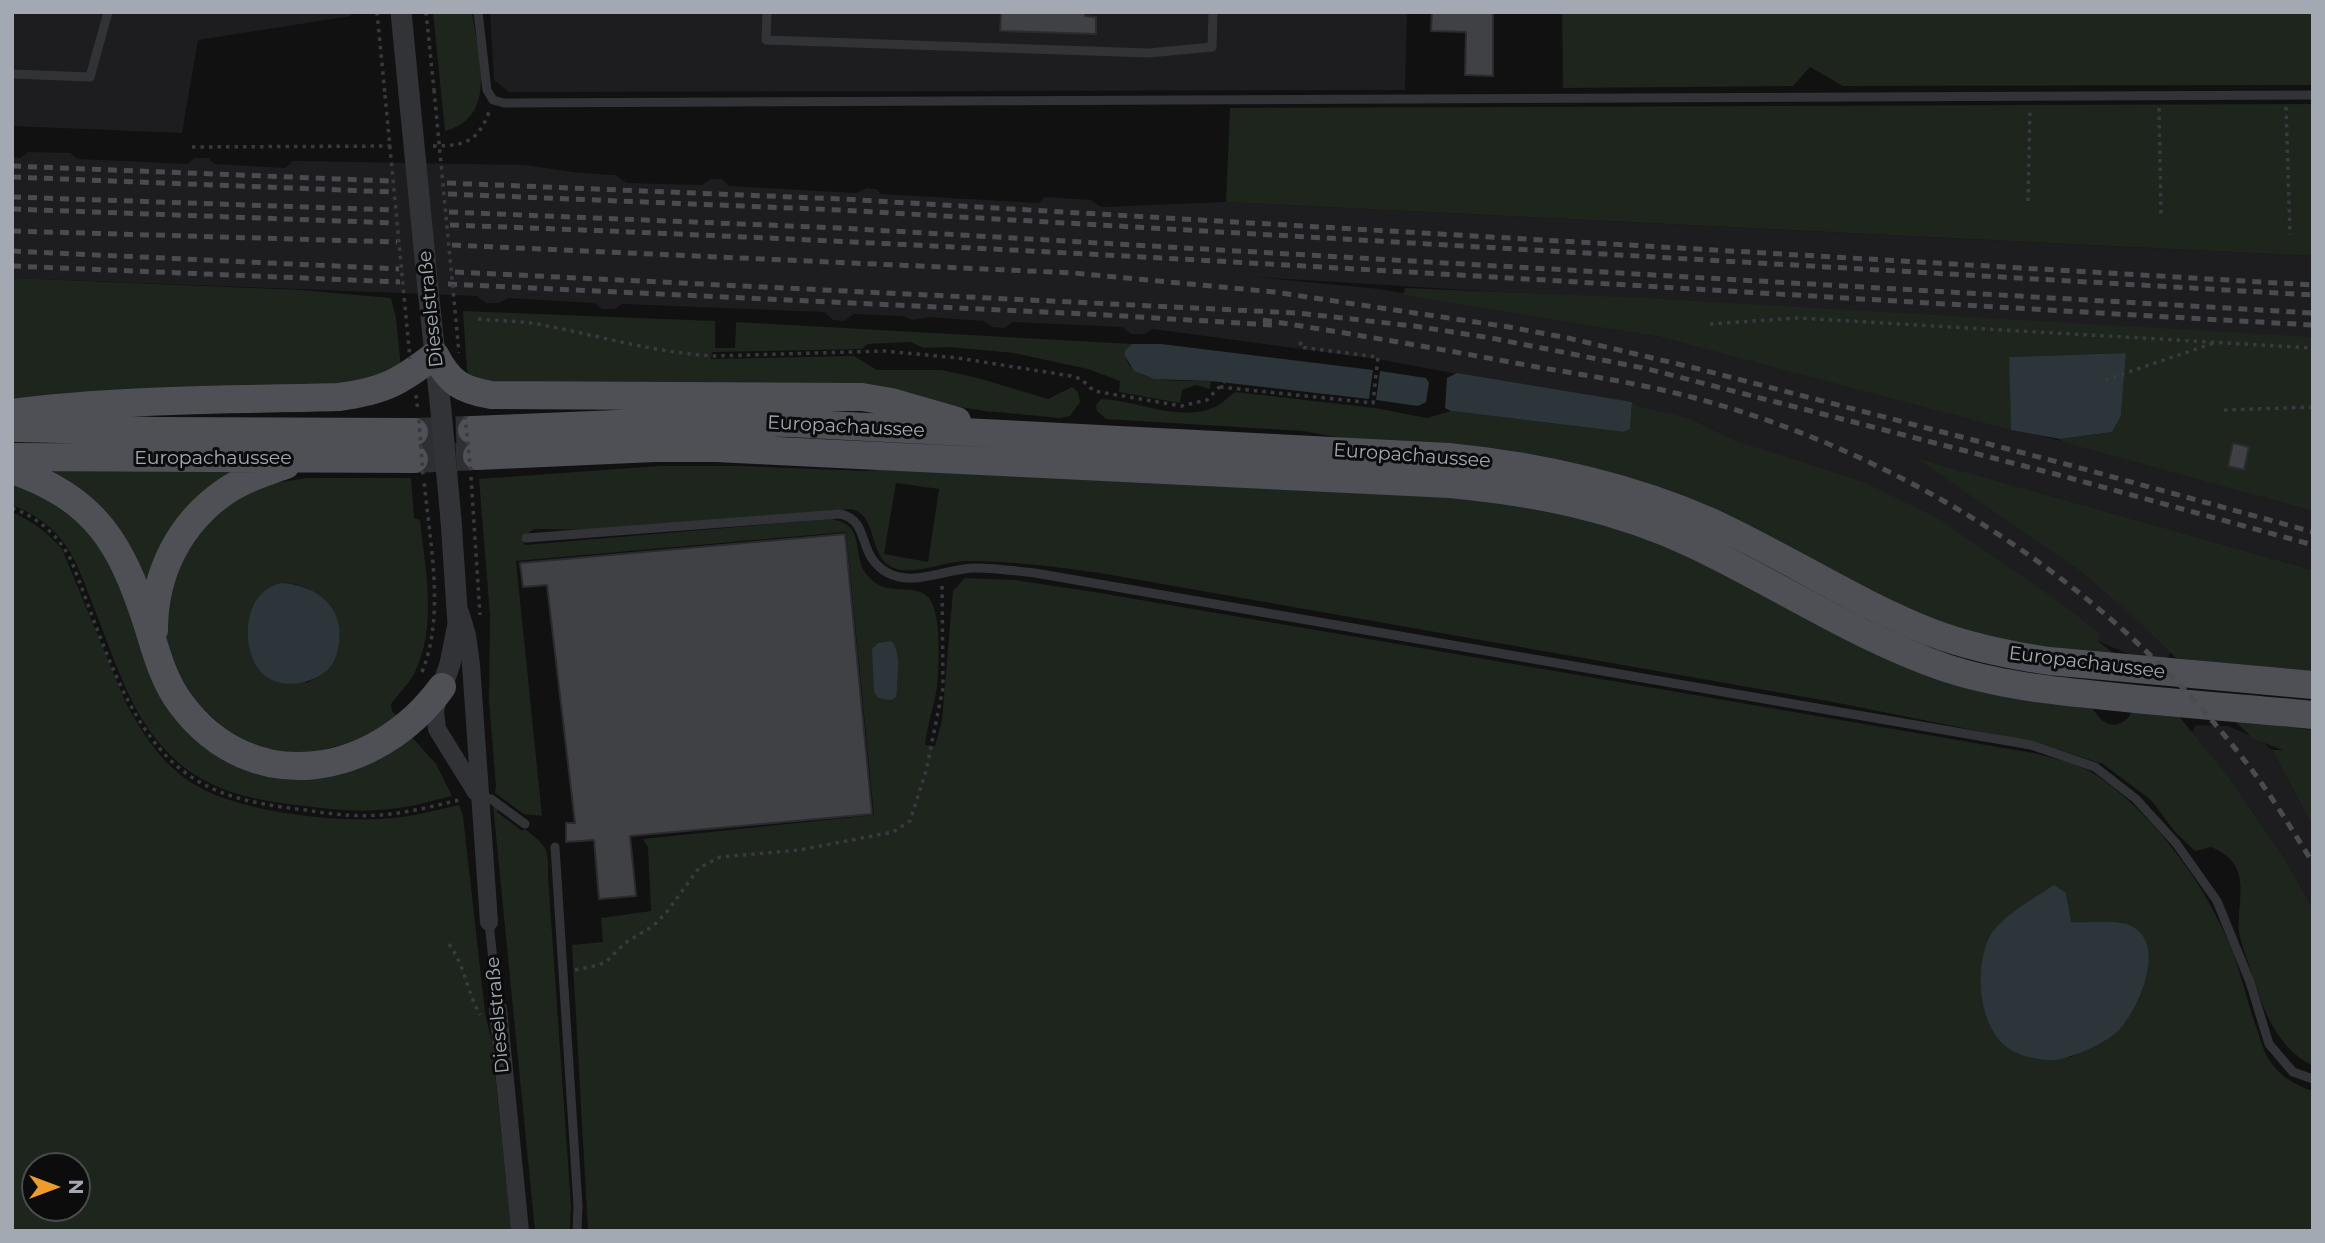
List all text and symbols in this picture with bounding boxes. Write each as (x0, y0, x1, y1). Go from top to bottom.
street label: Dieselstraße (414, 249, 448, 369)
street label: Europachaussee (767, 411, 925, 443)
street label: Europachaussee (1333, 439, 1491, 473)
street label: Europachaussee (134, 447, 292, 469)
street label: Europachaussee (2007, 642, 2167, 684)
street label: Dieselstraße (482, 956, 514, 1074)
north arrow (21, 1152, 91, 1222)
text: N (64, 1179, 87, 1195)

